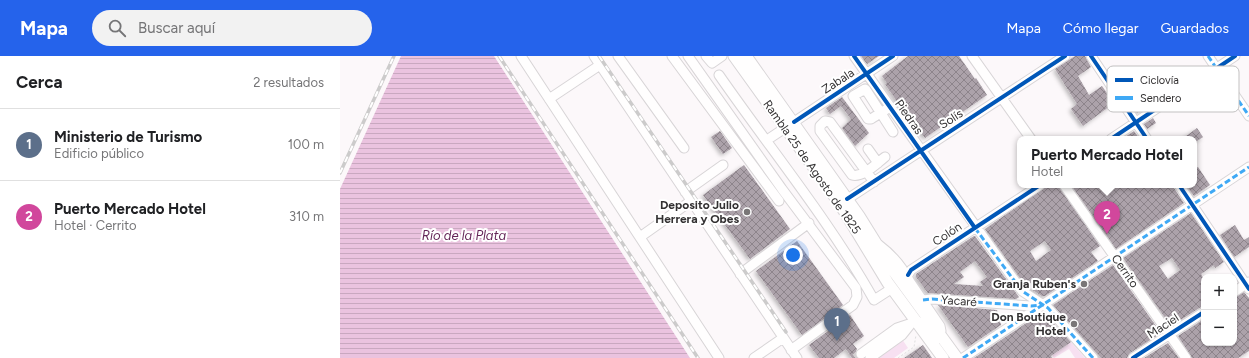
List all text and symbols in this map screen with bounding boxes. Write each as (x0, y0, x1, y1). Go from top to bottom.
search box (92, 10, 372, 46)
text: Mapa (20, 17, 68, 40)
icon: search (106, 17, 128, 39)
text: Buscar aquí (138, 19, 215, 37)
text: Mapa (1006, 20, 1041, 37)
text: Cómo llegar (1063, 20, 1138, 37)
text: Guardados (1160, 20, 1229, 37)
street label: Zabala (819, 65, 857, 97)
legend (1107, 66, 1239, 112)
text: Cerca (16, 72, 63, 92)
text: Ciclovía (1140, 74, 1179, 87)
text: 2 resultados (253, 75, 324, 90)
text: Sendero (1140, 92, 1181, 105)
street label: Rambla 25 de Agosto de 1825 (760, 97, 864, 237)
street label: Piedras (892, 97, 926, 137)
street label: Solís (937, 106, 966, 132)
text: Ministerio de Turismo (54, 128, 202, 146)
popup (1017, 136, 1197, 188)
text: 1 (26, 137, 32, 152)
text: 100 m (288, 137, 324, 152)
text: Edificio público (54, 146, 144, 161)
text: Puerto Mercado Hotel (1031, 146, 1183, 164)
text: Hotel (1031, 164, 1063, 179)
place label: Deposito Julio Herrera y Obes (655, 198, 739, 226)
text: Puerto Mercado Hotel (54, 200, 206, 218)
pin: 2 (1094, 201, 1120, 234)
marker: Deposito Julio Herrera y Obes (742, 207, 752, 217)
text: 2 (25, 209, 33, 224)
text: 310 m (289, 209, 324, 224)
text: Hotel · Cerrito (54, 218, 137, 233)
street label: Colón (930, 219, 964, 249)
water label: Río de la Plata (422, 228, 507, 243)
your location (783, 245, 803, 265)
street label: Cerrito (1108, 252, 1142, 290)
map controls (1201, 274, 1237, 346)
button: + (1201, 274, 1237, 310)
place label: Granja Ruben's (993, 277, 1076, 291)
marker: Granja Ruben's (1079, 279, 1089, 289)
street label: Yacaré (941, 293, 978, 309)
pin: 1 (824, 308, 850, 341)
place label: Don Boutique Hotel (991, 310, 1066, 338)
button: − (1201, 310, 1237, 346)
street label: Maciel (1145, 311, 1181, 341)
marker: Don Boutique Hotel (1069, 319, 1079, 329)

